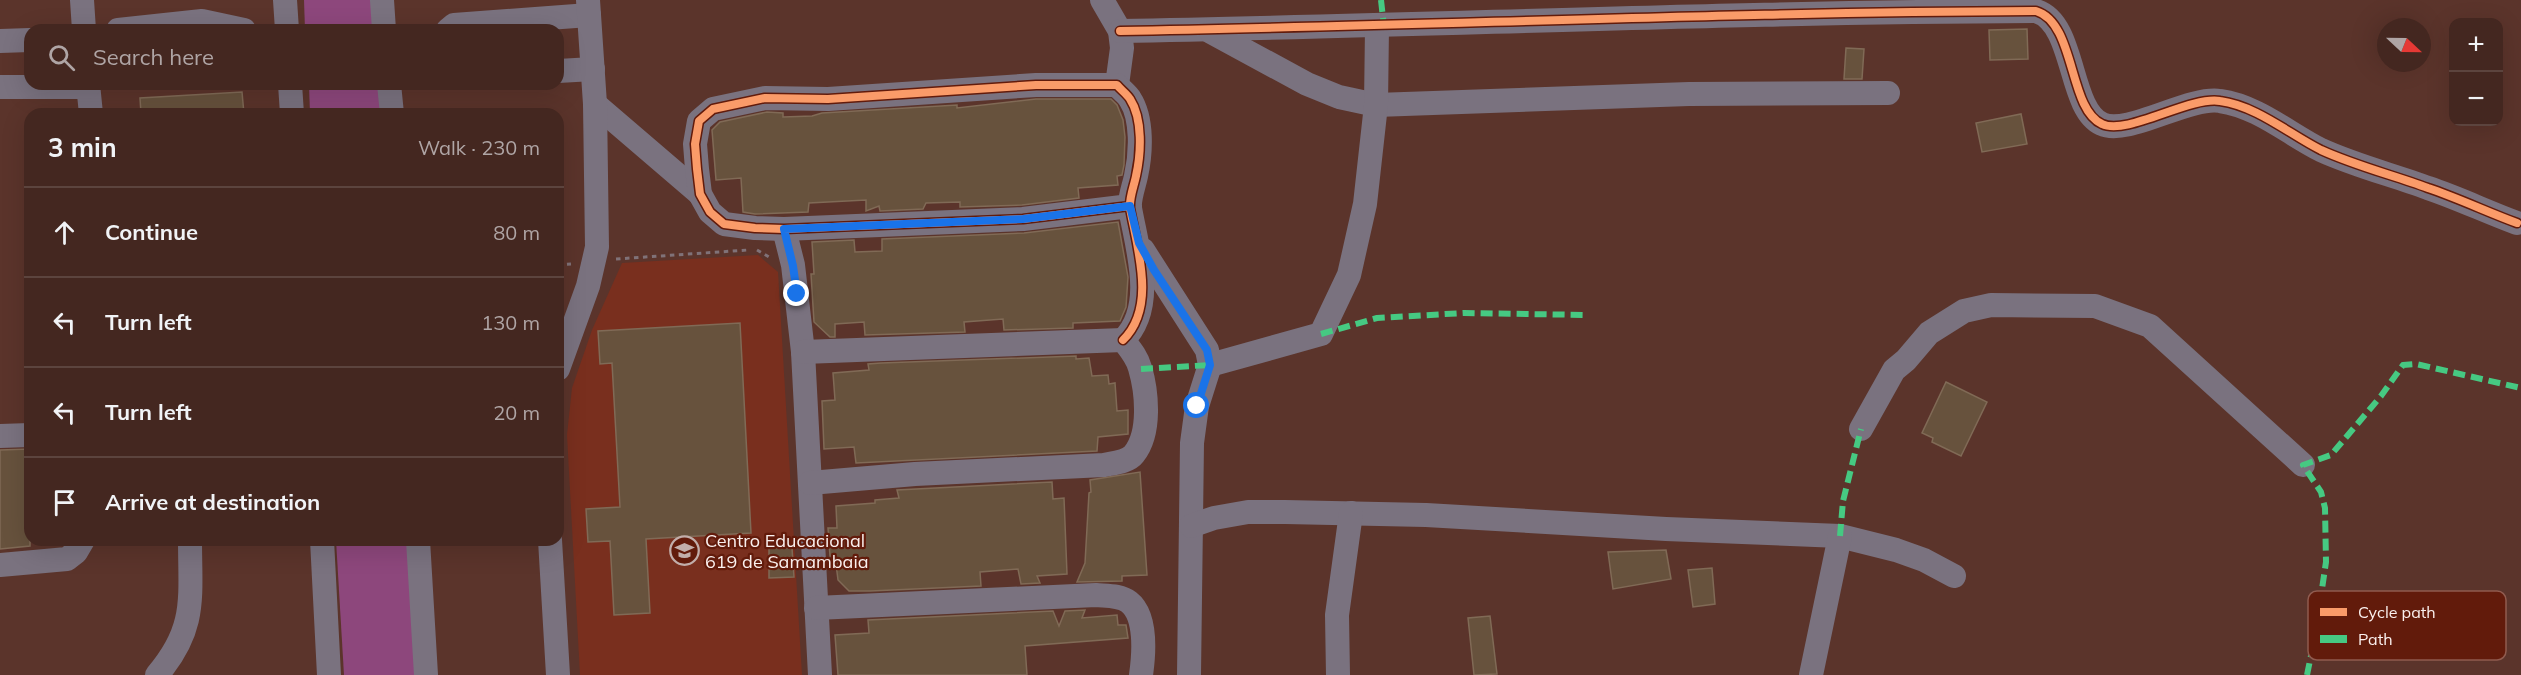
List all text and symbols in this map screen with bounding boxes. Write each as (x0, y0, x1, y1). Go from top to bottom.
north arrow (2377, 18, 2431, 72)
map controls (2449, 18, 2503, 126)
button: + (2449, 18, 2503, 72)
search box (24, 24, 564, 90)
icon: search (45, 41, 78, 74)
text: Search here (93, 43, 214, 71)
button: − (2449, 72, 2503, 126)
text: 3 min (48, 131, 117, 164)
text: Walk · 230 m (418, 135, 540, 160)
icon: ahead (48, 216, 81, 249)
text: Continue (105, 218, 198, 246)
text: 80 m (493, 220, 540, 245)
route end (783, 280, 809, 306)
icon: left (48, 306, 81, 339)
text: Turn left (105, 308, 192, 336)
text: 130 m (481, 310, 540, 335)
route start (1183, 392, 1209, 418)
icon: left (48, 396, 81, 429)
text: Turn left (105, 398, 192, 426)
text: 20 m (493, 400, 540, 425)
icon: arrive (48, 486, 81, 519)
text: Arrive at destination (105, 488, 320, 516)
place label: Centro Educacional 619 de Samambaia (705, 529, 869, 573)
school or university icon: Centro Educacional 619 de Samambaia (668, 535, 700, 567)
legend (2308, 591, 2506, 660)
text: Cycle path (2358, 602, 2436, 622)
text: Path (2358, 629, 2393, 649)

